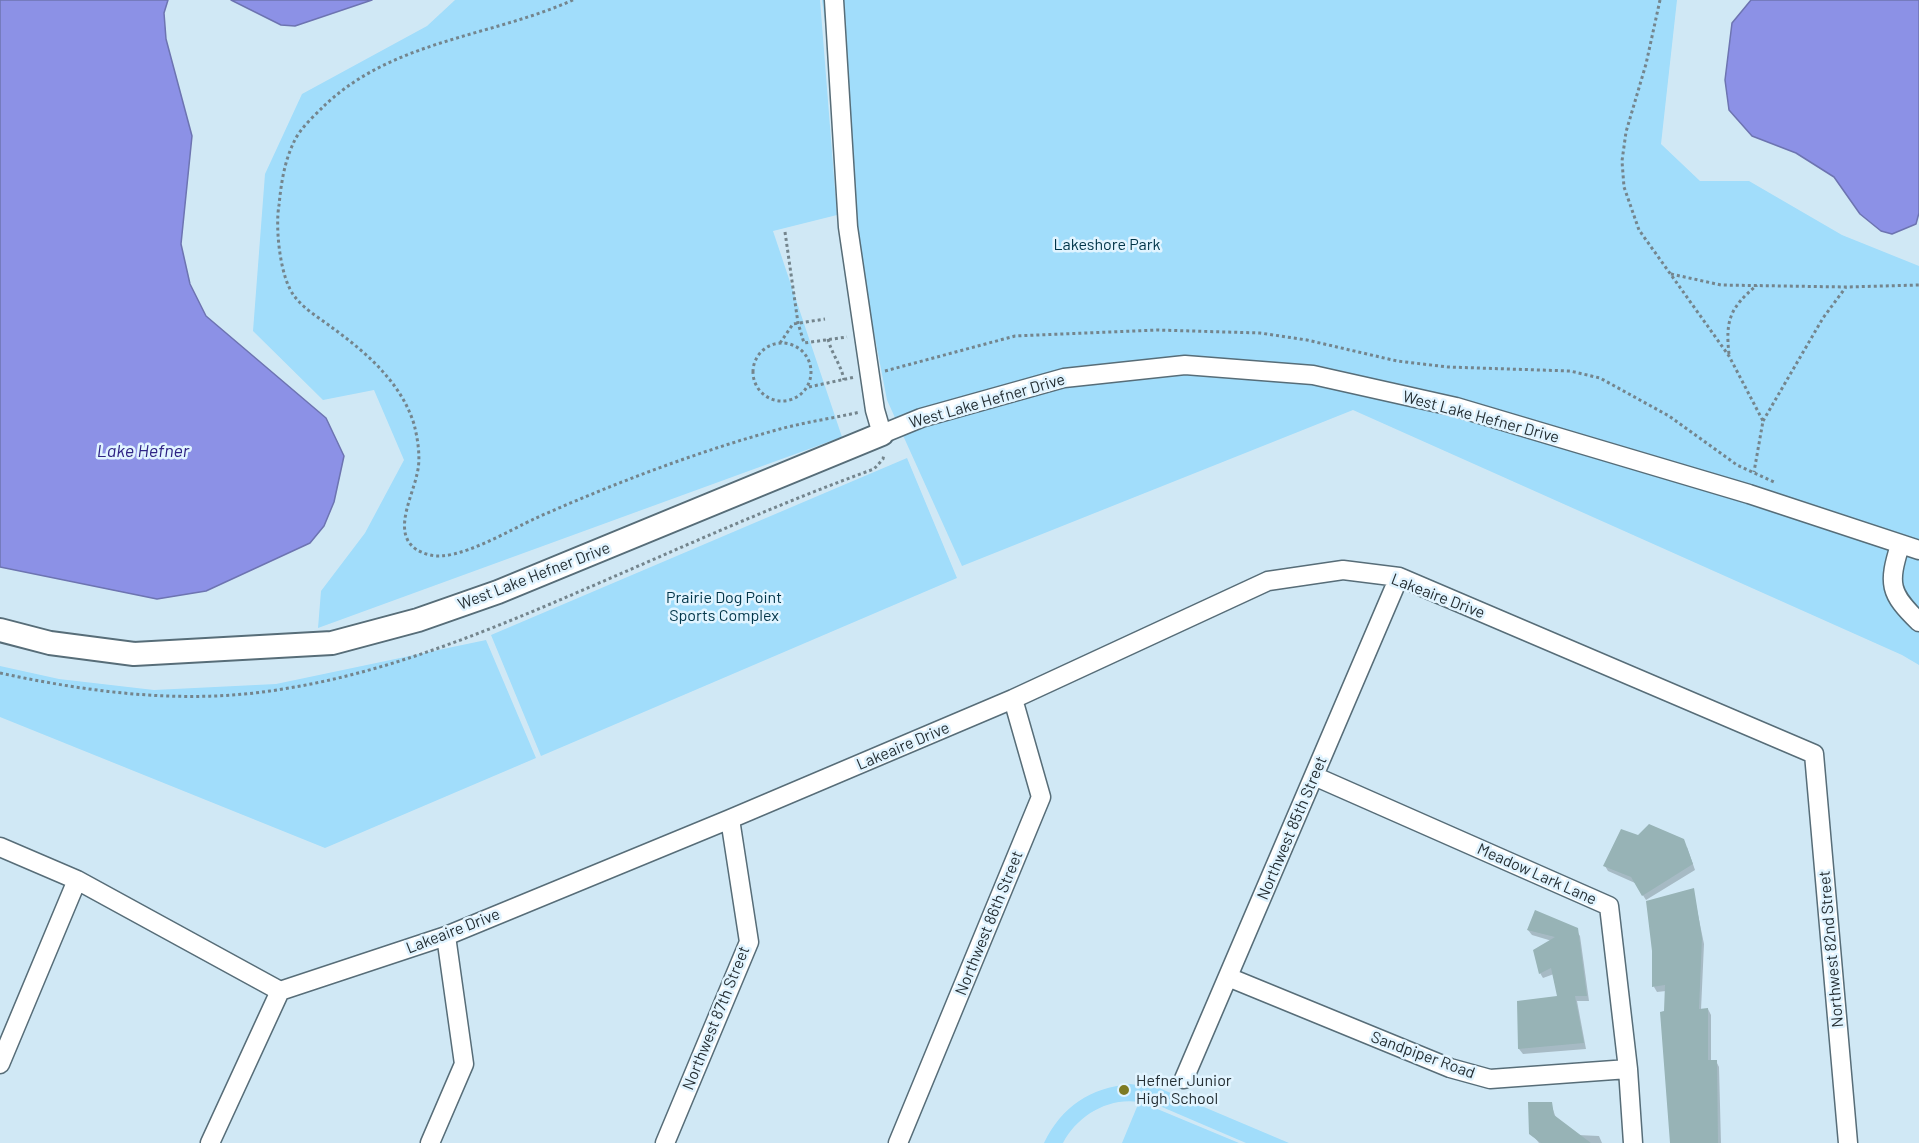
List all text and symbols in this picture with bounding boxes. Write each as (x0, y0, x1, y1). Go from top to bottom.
park label: Lakeshore Park (1053, 235, 1161, 255)
street label: West Lake Hefner Drive (907, 370, 1067, 432)
street label: West Lake Hefner Drive (1401, 387, 1561, 447)
water label: Lake Hefner (97, 440, 189, 462)
street label: West Lake Hefner Drive (455, 538, 613, 614)
street label: Lakeaire Drive (1388, 569, 1488, 623)
park label: Prairie Dog Point Sports Complex (666, 588, 782, 626)
street label: Lakeaire Drive (854, 718, 952, 774)
street label: Northwest 85th Street (1253, 753, 1331, 903)
street label: Meadow Lark Lane (1474, 839, 1600, 909)
street label: Northwest 86th Street (951, 848, 1027, 998)
street label: Northwest 82nd Street (1815, 870, 1847, 1028)
street label: Lakeaire Drive (403, 904, 503, 958)
street label: Northwest 87th Street (678, 943, 754, 1093)
street label: Sandpiper Road (1368, 1027, 1478, 1083)
place label: Hefner Junior High School (1136, 1071, 1232, 1109)
marker: Hefner Junior High School (1117, 1083, 1131, 1097)

